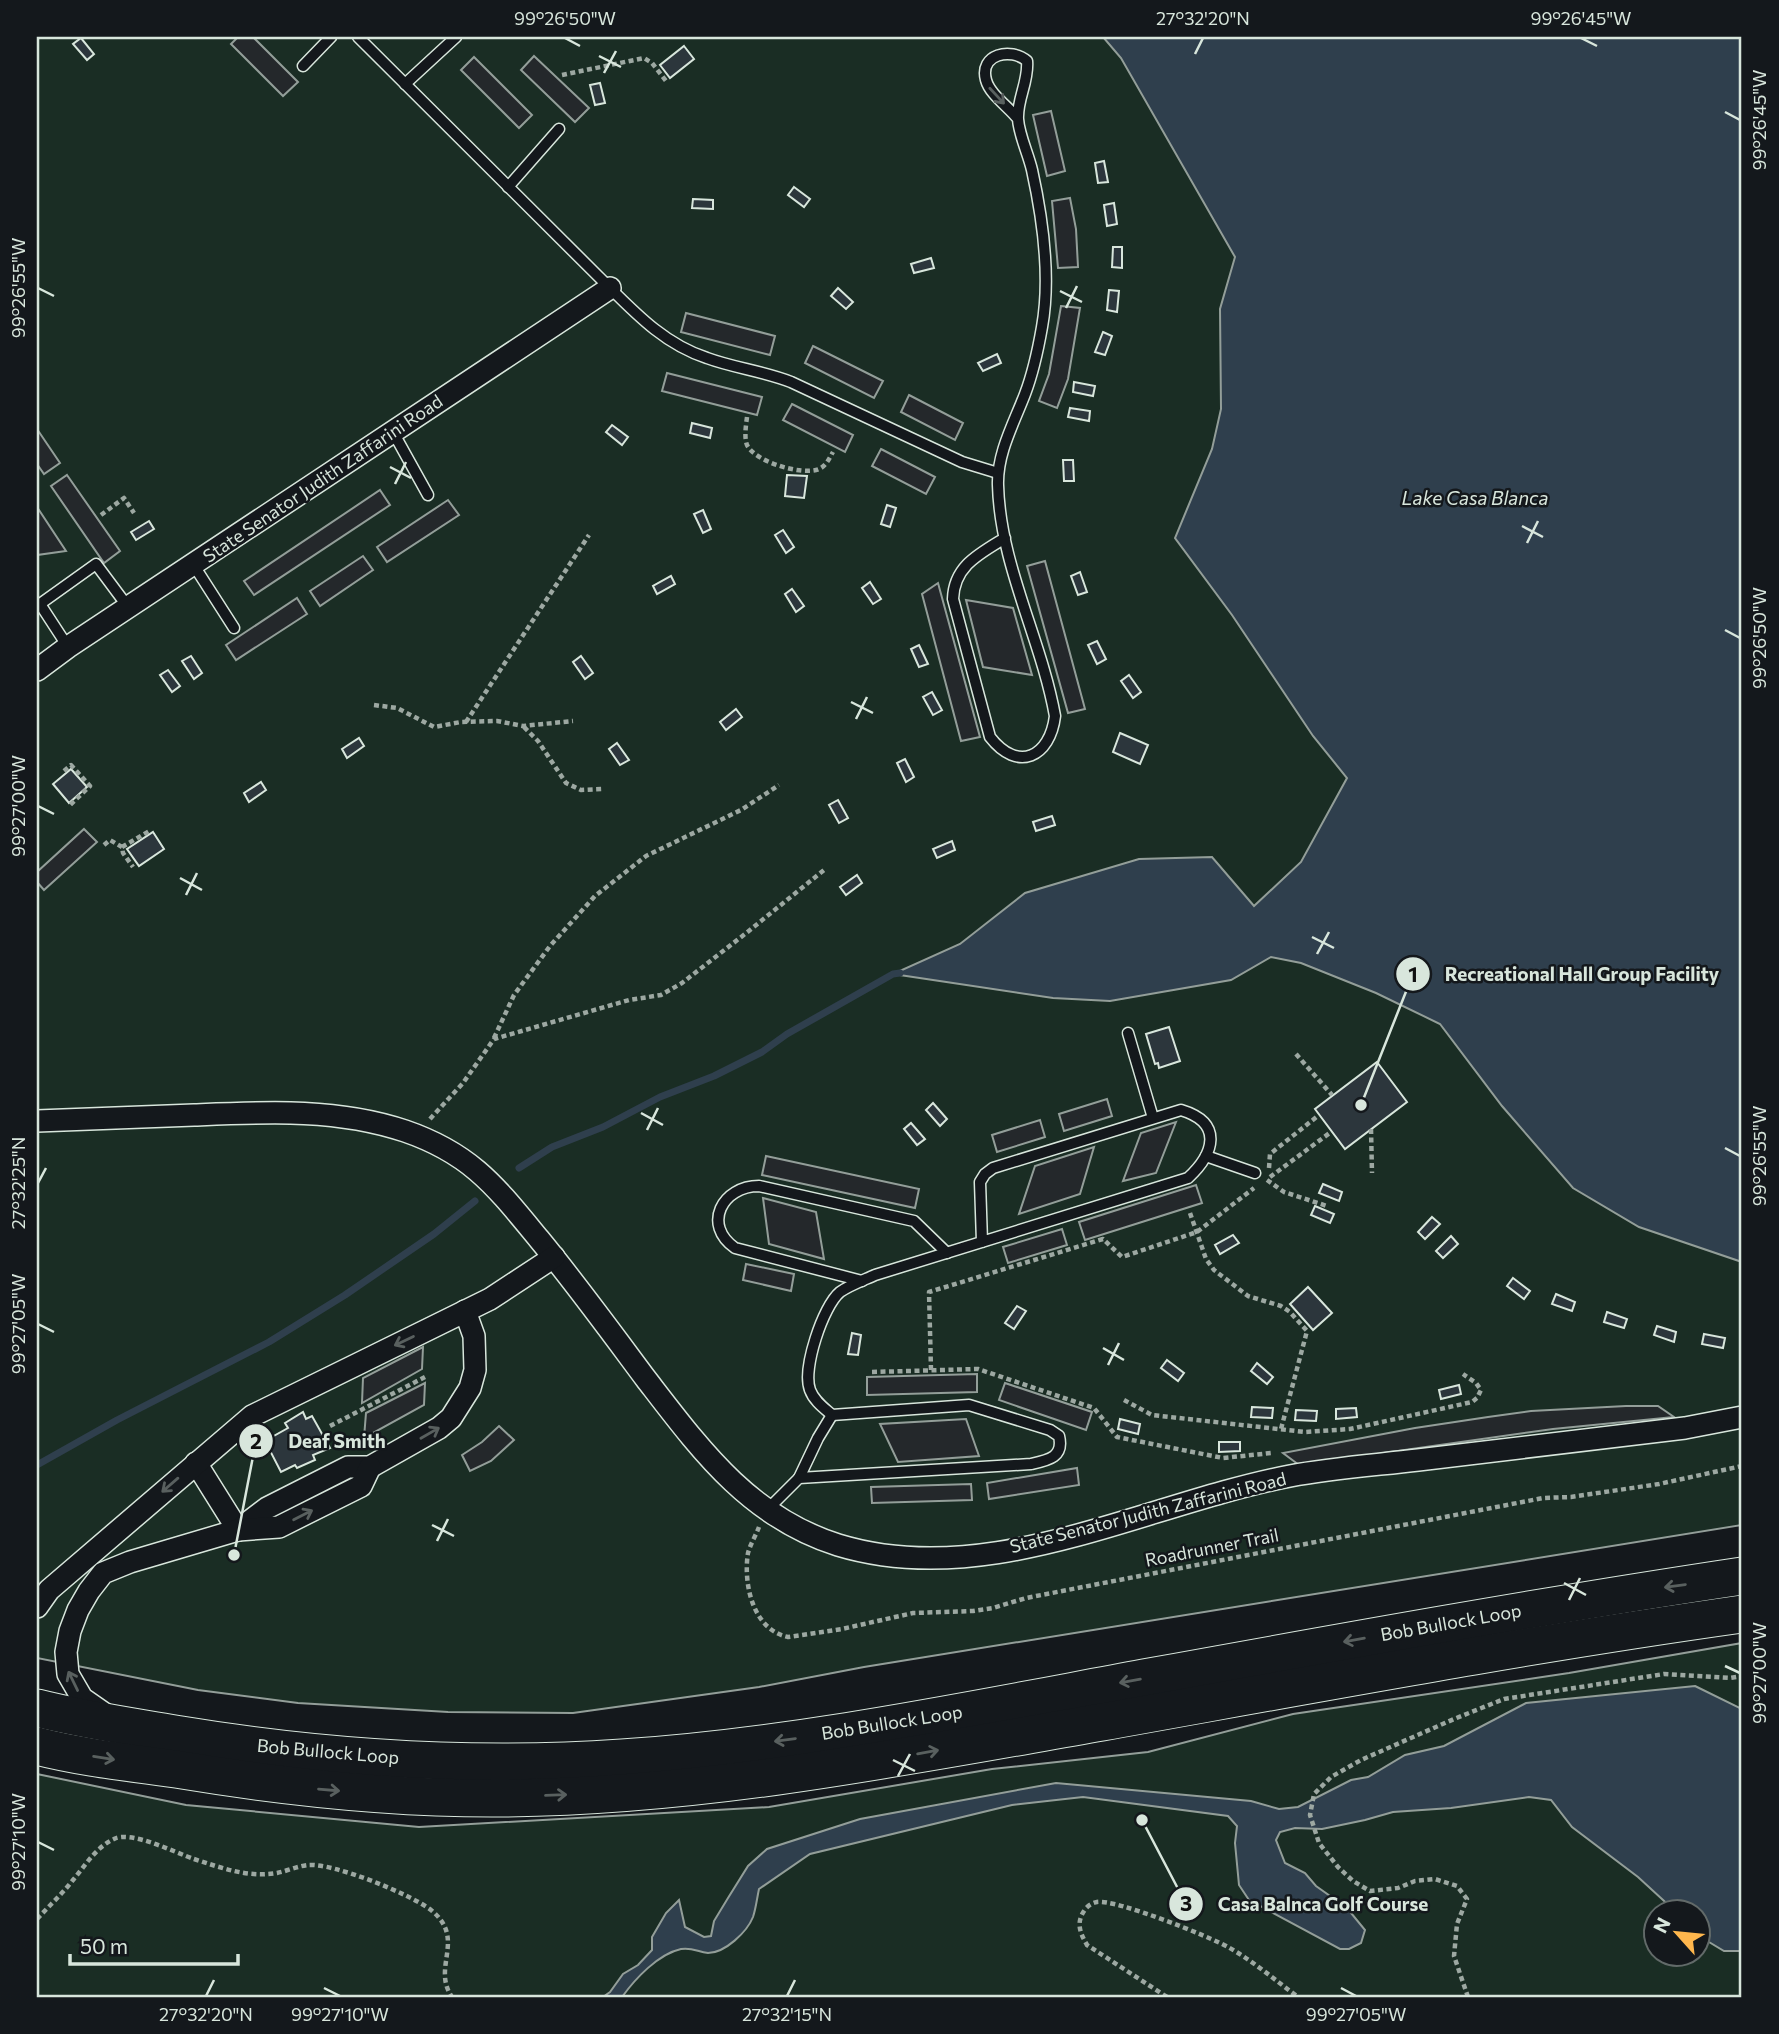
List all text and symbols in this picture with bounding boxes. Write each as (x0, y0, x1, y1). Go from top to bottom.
text: 99°26'50"W (514, 7, 616, 29)
text: 27°32'20"N (1156, 7, 1250, 29)
text: 99°26'45"W (1531, 7, 1631, 29)
text: 99°26'45"W (1748, 70, 1770, 170)
one-way arrow (989, 87, 1006, 104)
text: 99°26'55"W (7, 238, 29, 338)
street label: State Senator Judith Zaffarini Road (199, 390, 446, 567)
water label: Lake Casa Blanca (1402, 486, 1548, 509)
text: 99°26'50"W (1748, 587, 1770, 689)
text: 99°27'00"W (7, 755, 29, 857)
callout: Recreational Hall Group Facility (1395, 954, 1733, 994)
text: 1 (1408, 961, 1418, 986)
text: Recreational Hall Group Facility (1445, 962, 1720, 985)
text: 99°26'55"W (1748, 1106, 1770, 1206)
text: 27°32'25"N (7, 1137, 29, 1229)
text: 99°27'05"W (7, 1274, 29, 1374)
one-way arrow (394, 1335, 415, 1349)
callout: Deaf Smith (239, 1421, 399, 1461)
one-way arrow (420, 1426, 440, 1440)
text: 2 (250, 1428, 262, 1453)
text: Deaf Smith (288, 1429, 386, 1452)
street label: State Senator Judith Zaffarini Road (1007, 1467, 1288, 1557)
one-way arrow (161, 1477, 179, 1493)
one-way arrow (292, 1507, 313, 1521)
street label: Roadrunner Trail (1143, 1523, 1281, 1571)
one-way arrow (1664, 1580, 1687, 1593)
street label: Bob Bullock Loop (1379, 1599, 1523, 1645)
text: 99°27'00"W (1748, 1622, 1770, 1724)
one-way arrow (1343, 1634, 1366, 1647)
one-way arrow (65, 1671, 79, 1691)
one-way arrow (1119, 1675, 1142, 1688)
street label: Bob Bullock Loop (820, 1700, 964, 1744)
street label: Bob Bullock Loop (256, 1734, 400, 1768)
one-way arrow (774, 1734, 797, 1747)
one-way arrow (916, 1745, 939, 1758)
one-way arrow (92, 1752, 115, 1765)
one-way arrow (317, 1784, 340, 1797)
one-way arrow (544, 1789, 567, 1802)
text: 99°27'10"W (7, 1793, 29, 1891)
callout: Casa Balnca Golf Course (1168, 1884, 1442, 1924)
text: 3 (1180, 1890, 1192, 1915)
text: Casa Balnca Golf Course (1218, 1892, 1428, 1915)
north arrow (1642, 1898, 1712, 1968)
text: N (1648, 1913, 1675, 1937)
scale bar (70, 1922, 238, 1966)
text: 50 m (80, 1933, 128, 1958)
text: 27°32'20"N (159, 2003, 253, 2025)
text: 99°27'10"W (291, 2003, 389, 2025)
text: 27°32'15"N (742, 2003, 832, 2025)
text: 99°27'05"W (1306, 2003, 1406, 2025)

